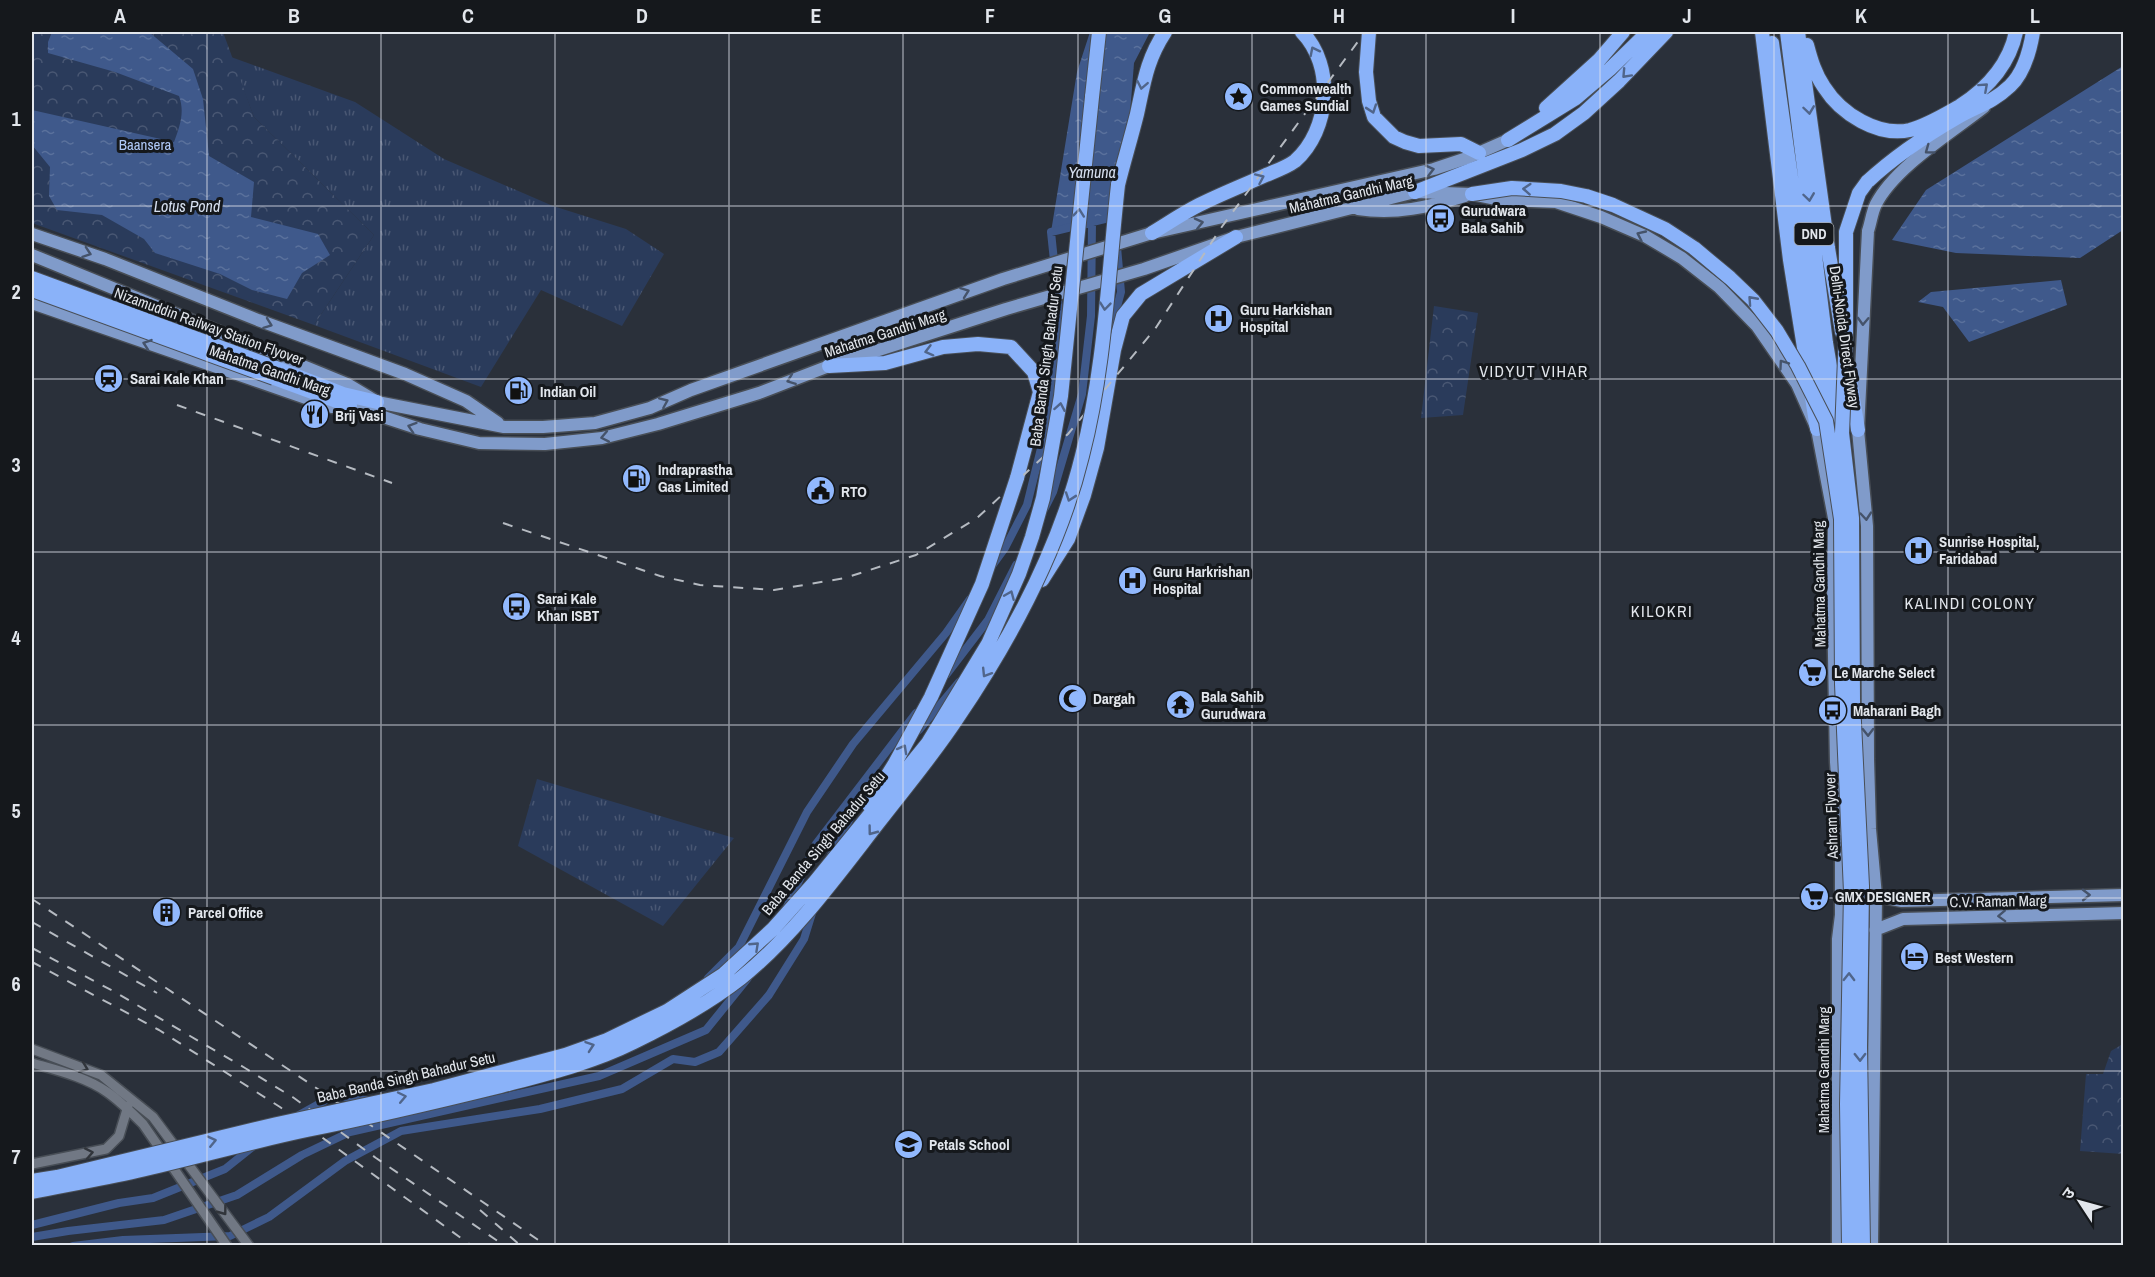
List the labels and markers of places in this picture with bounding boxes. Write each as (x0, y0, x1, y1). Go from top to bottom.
place label: Commonwealth Games Sundial (1260, 78, 1352, 116)
place icon: Commonwealth Games Sundial (1223, 81, 1255, 113)
place label: Gurudwara Bala Sahib (1461, 200, 1526, 238)
bus stop icon: Gurudwara Bala Sahib (1424, 203, 1456, 235)
place label: Guru Harkishan Hospital (1240, 299, 1332, 337)
hospital icon: Guru Harkishan Hospital (1203, 302, 1235, 334)
station icon: Sarai Kale Khan (93, 362, 125, 394)
place label: Sarai Kale Khan (130, 368, 224, 389)
fuel station icon: Indian Oil (503, 375, 535, 407)
place label: Indian Oil (540, 381, 596, 402)
restaurant icon: Brij Vasi (298, 399, 330, 431)
place label: Brij Vasi (335, 405, 384, 426)
place label: Indraprastha Gas Limited (658, 459, 733, 497)
fuel station icon: Indraprastha Gas Limited (621, 462, 653, 494)
public building icon: RTO (804, 475, 836, 507)
place label: RTO (841, 481, 867, 502)
place label: Sunrise Hospital, Faridabad (1939, 531, 2040, 569)
hospital icon: Sunrise Hospital, Faridabad (1902, 534, 1934, 566)
place label: Guru Harkrishan Hospital (1153, 561, 1250, 599)
hospital icon: Guru Harkrishan Hospital (1116, 564, 1148, 596)
place label: Sarai Kale Khan ISBT (537, 588, 600, 626)
bus stop icon: Sarai Kale Khan ISBT (500, 591, 532, 623)
supermarket icon: Le Marche Select (1797, 656, 1829, 688)
place label: Le Marche Select (1834, 662, 1935, 683)
mosque icon: Dargah (1056, 682, 1088, 714)
place label: Bala Sahib Gurudwara (1201, 686, 1266, 724)
place label: Dargah (1093, 688, 1135, 709)
temple icon: Bala Sahib Gurudwara (1164, 689, 1196, 721)
bus stop icon: Maharani Bagh (1816, 694, 1848, 726)
place label: Maharani Bagh (1853, 700, 1941, 721)
supermarket icon: GMX DESIGNER (1798, 880, 1830, 912)
place label: GMX DESIGNER (1835, 886, 1931, 907)
building icon: Parcel Office (151, 896, 183, 928)
place label: Parcel Office (188, 902, 263, 923)
hotel icon: Best Western (1898, 941, 1930, 973)
place label: Best Western (1935, 947, 2013, 968)
school or university icon: Petals School (892, 1128, 924, 1160)
place label: Petals School (929, 1134, 1010, 1155)

